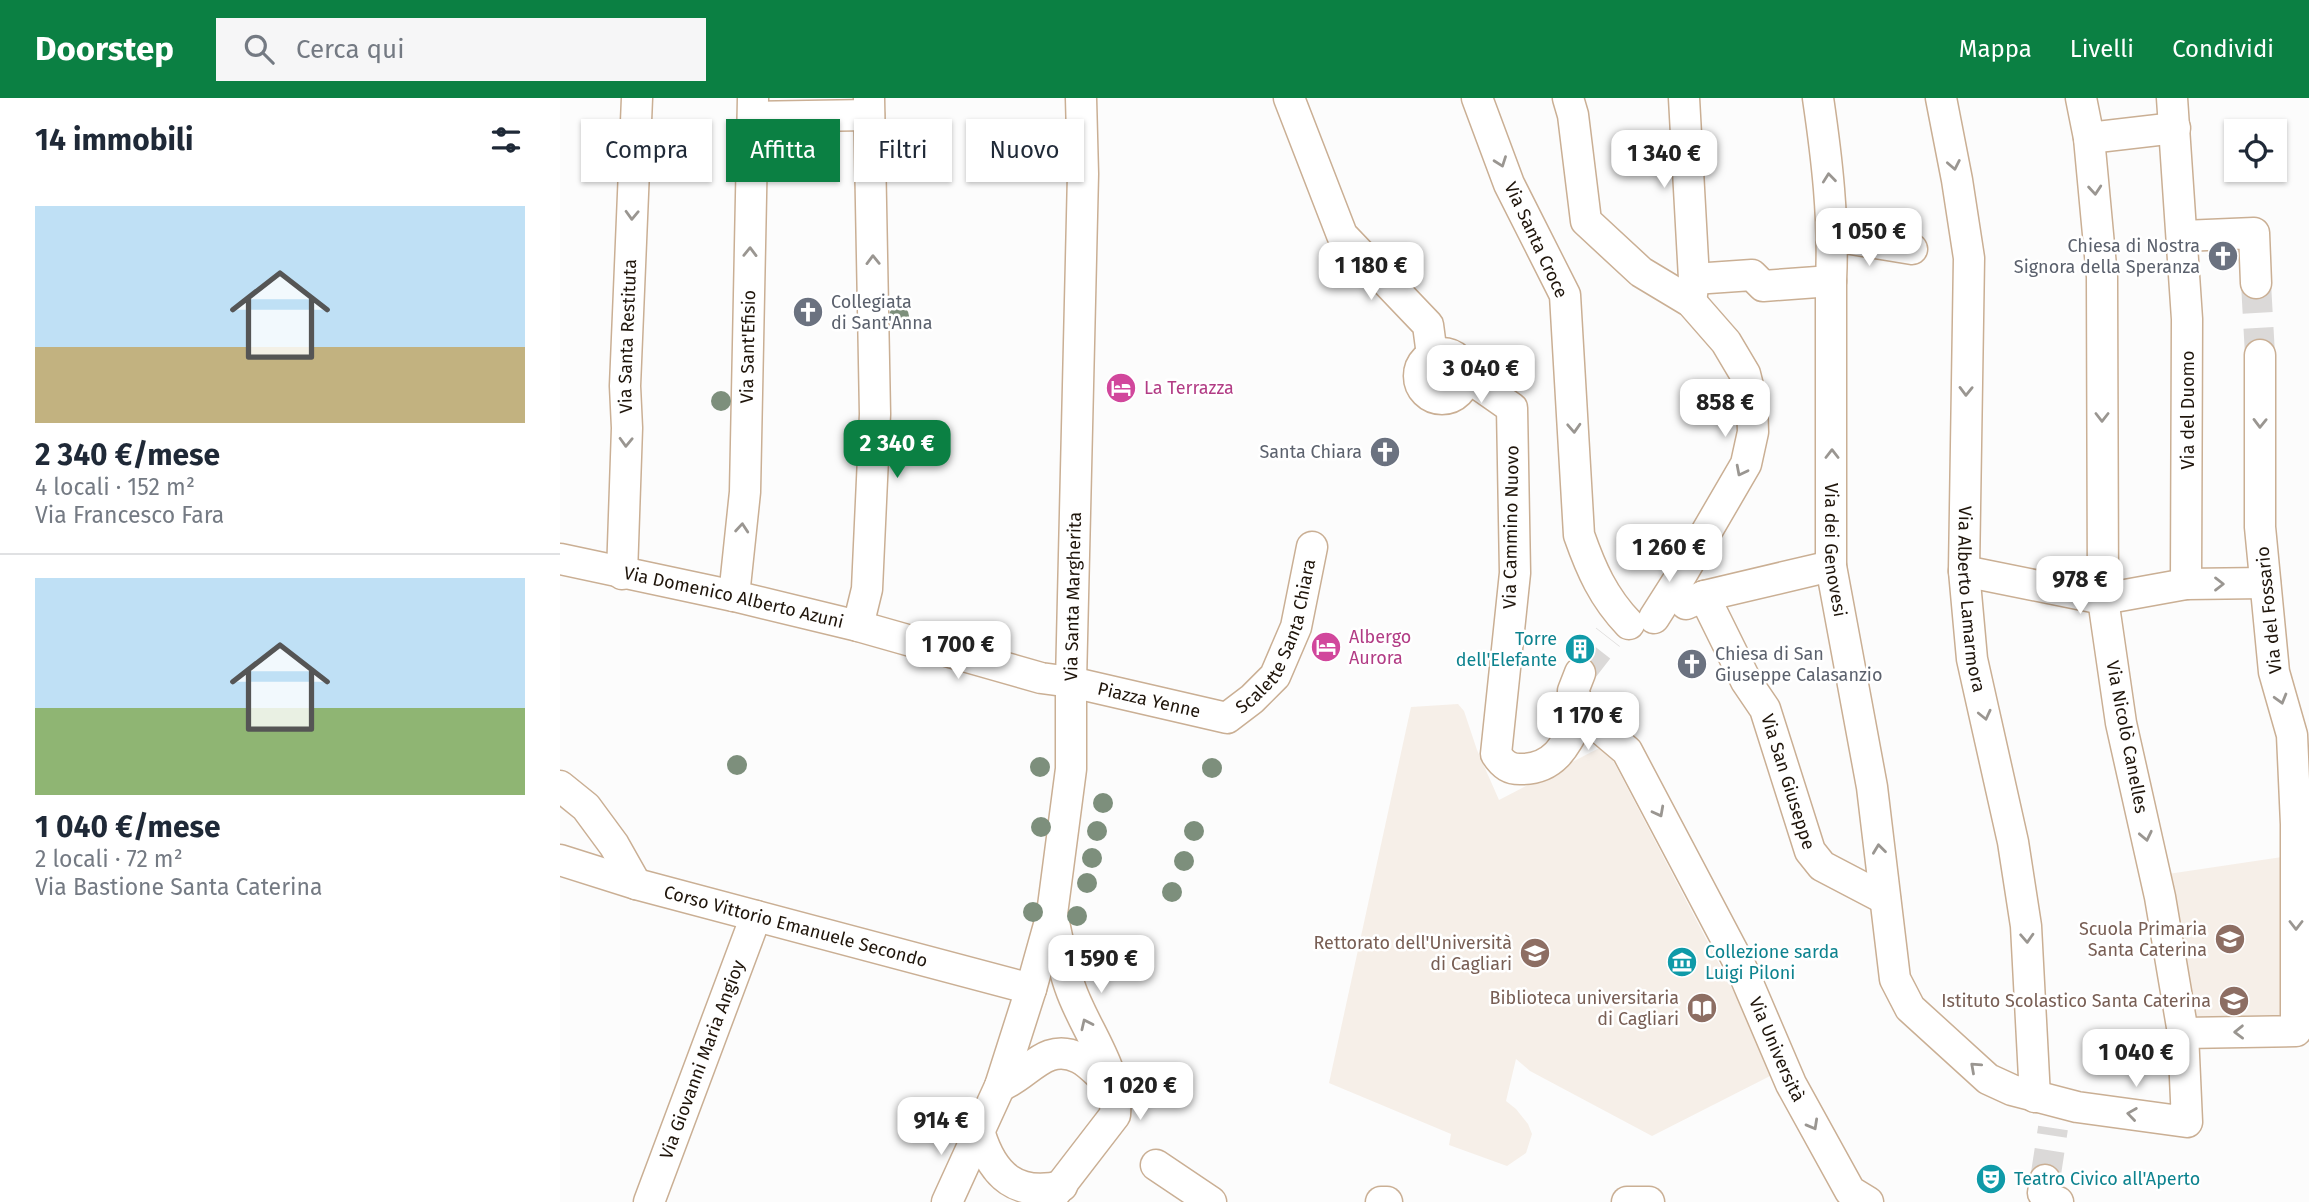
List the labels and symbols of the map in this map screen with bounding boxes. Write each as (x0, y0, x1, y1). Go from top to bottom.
pin: 1 340 € (1599, 130, 1729, 190)
one-way arrow (1493, 155, 1507, 167)
one-way arrow (1946, 159, 1961, 171)
one-way arrow (1822, 172, 1837, 183)
street label: Via Santa Croce (1500, 178, 1572, 302)
one-way arrow (2087, 184, 2102, 195)
pin: 1 050 € (1804, 208, 1934, 268)
one-way arrow (624, 210, 639, 221)
place label: Chiesa di Nostra Signora della Speranza (2014, 235, 2200, 278)
church icon: Chiesa di Nostra Signora della Speranza (2206, 239, 2240, 273)
pin: 1 180 € (1306, 242, 1436, 302)
one-way arrow (743, 246, 758, 257)
one-way arrow (865, 255, 880, 266)
street label: Via Santa Restituta (614, 259, 641, 414)
street label: Via Sant'Efisio (736, 290, 760, 404)
place label: Collegiata di Sant'Anna (831, 291, 933, 334)
church icon: Collegiata di Sant'Anna (791, 295, 825, 329)
pin: 3 040 € (1416, 345, 1546, 405)
street label: Via del Duomo (2177, 351, 2199, 469)
hotel icon: La Terrazza (1104, 371, 1138, 405)
place label: La Terrazza (1144, 377, 1234, 399)
pin: 858 € (1676, 380, 1774, 439)
one-way arrow (1958, 387, 1974, 397)
one-way arrow (2095, 412, 2110, 423)
one-way arrow (2253, 418, 2268, 429)
pin: 2 340 € (832, 420, 962, 480)
one-way arrow (1567, 422, 1582, 433)
church icon: Santa Chiara (1368, 435, 1402, 469)
one-way arrow (619, 437, 634, 448)
place label: Santa Chiara (1259, 441, 1362, 463)
street label: Via Cammino Nuovo (1499, 445, 1523, 609)
one-way arrow (1825, 448, 1840, 459)
one-way arrow (1736, 464, 1749, 476)
street label: Via dei Genovesi (1820, 483, 1851, 619)
street label: Via Alberto Lamarmora (1953, 506, 1990, 694)
street label: Via Santa Margherita (1060, 512, 1086, 681)
one-way arrow (734, 522, 749, 533)
pin: 1 260 € (1604, 524, 1734, 584)
street label: Via del Fossario (2251, 545, 2287, 675)
pin: 978 € (2031, 556, 2129, 616)
street label: Scalette Santa Chiara (1231, 557, 1320, 719)
street label: Via Domenico Alberto Azuni (622, 562, 846, 633)
one-way arrow (2214, 576, 2225, 591)
pin: 1 700 € (893, 622, 1023, 681)
place label: Albergo Aurora (1349, 626, 1411, 669)
place label: Torre dell'Elefante (1456, 628, 1557, 671)
hotel icon: Albergo Aurora (1309, 630, 1343, 664)
building icon: Torre dell'Elefante (1563, 632, 1597, 666)
place label: Chiesa di San Giuseppe Calasanzio (1715, 643, 1882, 686)
church icon: Chiesa di San Giuseppe Calasanzio (1675, 647, 1709, 681)
street label: Via Nicolò Canelles (2101, 659, 2153, 815)
street label: Piazza Yenne (1095, 677, 1203, 723)
pin: 1 170 € (1523, 692, 1653, 752)
one-way arrow (2273, 693, 2288, 705)
one-way arrow (1976, 709, 1991, 721)
street label: Via San Giuseppe (1756, 711, 1820, 852)
one-way arrow (1650, 804, 1664, 817)
one-way arrow (2138, 830, 2153, 842)
one-way arrow (1872, 843, 1887, 855)
street label: Corso Vittorio Emanuele Secondo (662, 881, 930, 972)
place label: Scuola Primaria Santa Caterina (2079, 918, 2207, 961)
one-way arrow (2288, 920, 2304, 931)
school or university icon: Scuola Primaria Santa Caterina (2213, 922, 2247, 956)
place label: Rettorato dell'Università di Cagliari (1313, 932, 1512, 975)
one-way arrow (2019, 933, 2034, 944)
pin: 1 590 € (1036, 936, 1166, 995)
school or university icon: Rettorato dell'Università di Cagliari (1518, 936, 1552, 970)
place label: Collezione sarda Luigi Piloni (1705, 941, 1839, 984)
museum icon: Collezione sarda Luigi Piloni (1665, 945, 1699, 979)
street label: Via Giovanni Maria Angioy (655, 957, 750, 1162)
school or university icon: Istituto Scolastico Santa Caterina (2217, 984, 2251, 1018)
place label: Biblioteca universitaria di Cagliari (1490, 987, 1679, 1030)
place label: Istituto Scolastico Santa Caterina (1941, 990, 2211, 1012)
library icon: Biblioteca universitaria di Cagliari (1685, 991, 1719, 1025)
street label: Via Università (1744, 994, 1810, 1106)
one-way arrow (1080, 1019, 1094, 1031)
one-way arrow (2234, 1024, 2244, 1040)
pin: 1 040 € (2071, 1030, 2201, 1089)
pin: 1 020 € (1075, 1062, 1205, 1122)
one-way arrow (1970, 1063, 1983, 1075)
pin: 914 € (892, 1098, 990, 1157)
one-way arrow (2126, 1107, 2138, 1122)
one-way arrow (1805, 1118, 1819, 1130)
theatre icon: Teatro Civico all'Aperto (1974, 1162, 2008, 1196)
place label: Teatro Civico all'Aperto (2014, 1168, 2200, 1190)

